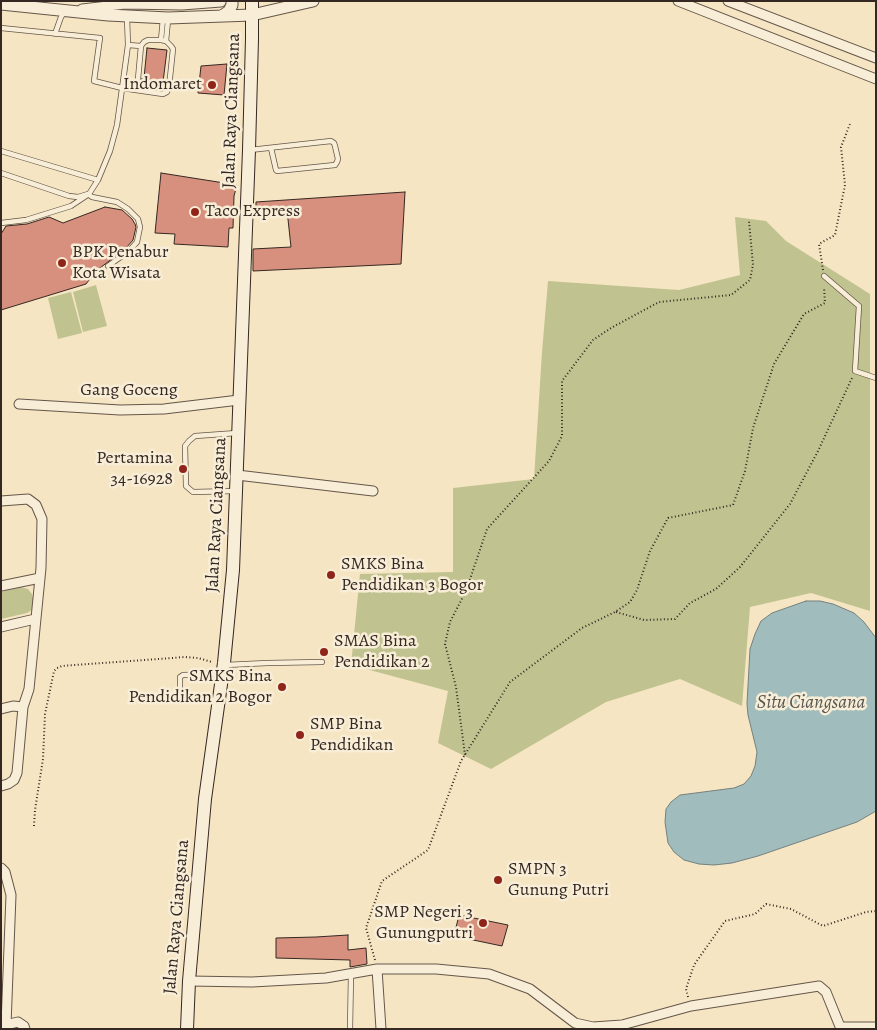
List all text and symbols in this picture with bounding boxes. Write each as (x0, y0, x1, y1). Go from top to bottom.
street label: Jalan Raya Ciangsana (218, 33, 246, 189)
place label: Indomaret (123, 74, 202, 96)
marker: Indomaret (206, 79, 218, 91)
place label: Taco Express (205, 201, 300, 223)
marker: Taco Express (189, 206, 201, 218)
place label: BPK Penabur Kota Wisata (72, 242, 169, 284)
marker: BPK Penabur Kota Wisata (56, 257, 68, 269)
street label: Gang Goceng (80, 380, 178, 402)
street label: Jalan Raya Ciangsana (202, 437, 232, 593)
place label: Pertamina 34-16928 (96, 448, 173, 490)
marker: Pertamina 34-16928 (177, 463, 189, 475)
place label: SMKS Bina Pendidikan 3 Bogor (341, 554, 483, 596)
marker: SMKS Bina Pendidikan 3 Bogor (325, 569, 337, 581)
place label: SMAS Bina Pendidikan 2 (334, 631, 429, 674)
marker: SMAS Bina Pendidikan 2 (318, 646, 330, 658)
place label: SMKS Bina Pendidikan 2 Bogor (129, 666, 272, 709)
marker: SMKS Bina Pendidikan 2 Bogor (276, 681, 288, 693)
water label: Situ Ciangsana (757, 692, 865, 714)
place label: SMP Bina Pendidikan (310, 714, 393, 756)
marker: SMP Bina Pendidikan (294, 729, 306, 741)
street label: Jalan Raya Ciangsana (159, 839, 195, 995)
place label: SMPN 3 Gunung Putri (508, 859, 609, 902)
marker: SMPN 3 Gunung Putri (492, 874, 504, 886)
place label: SMP Negeri 3 Gunungputri (374, 902, 473, 944)
marker: SMP Negeri 3 Gunungputri (477, 917, 489, 929)

